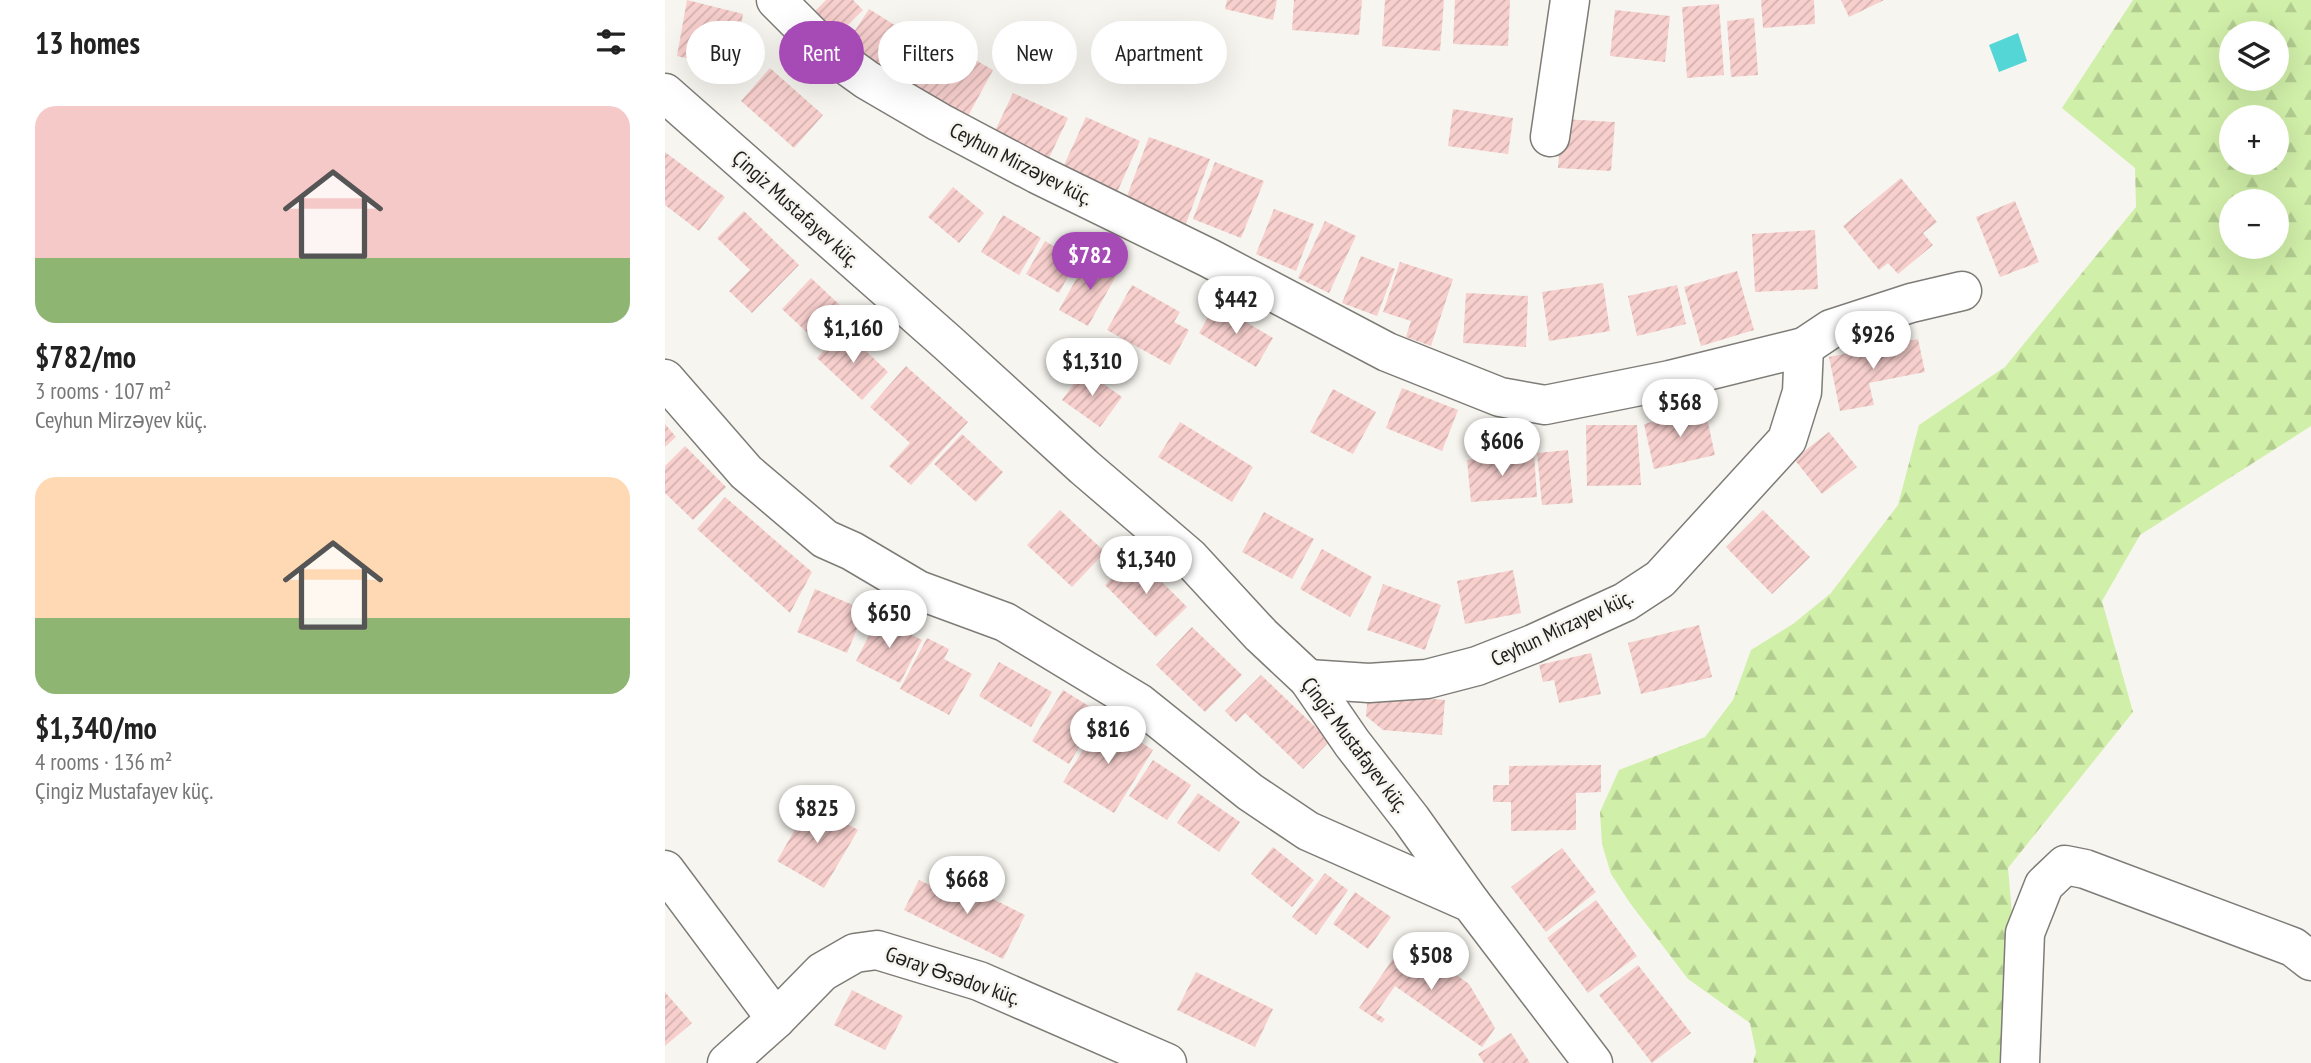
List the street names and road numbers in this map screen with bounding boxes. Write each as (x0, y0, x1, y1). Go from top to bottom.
street label: Ceyhun Mirzəyev küç. (945, 116, 1097, 211)
street label: Çingiz Mustafayev küç. (727, 144, 866, 273)
street label: Ceyhun Mirzayev küç. (1486, 583, 1637, 672)
street label: Çingiz Mustafayev küç. (1296, 672, 1415, 818)
street label: Gəray Əsədov küç. (882, 940, 1024, 1011)

